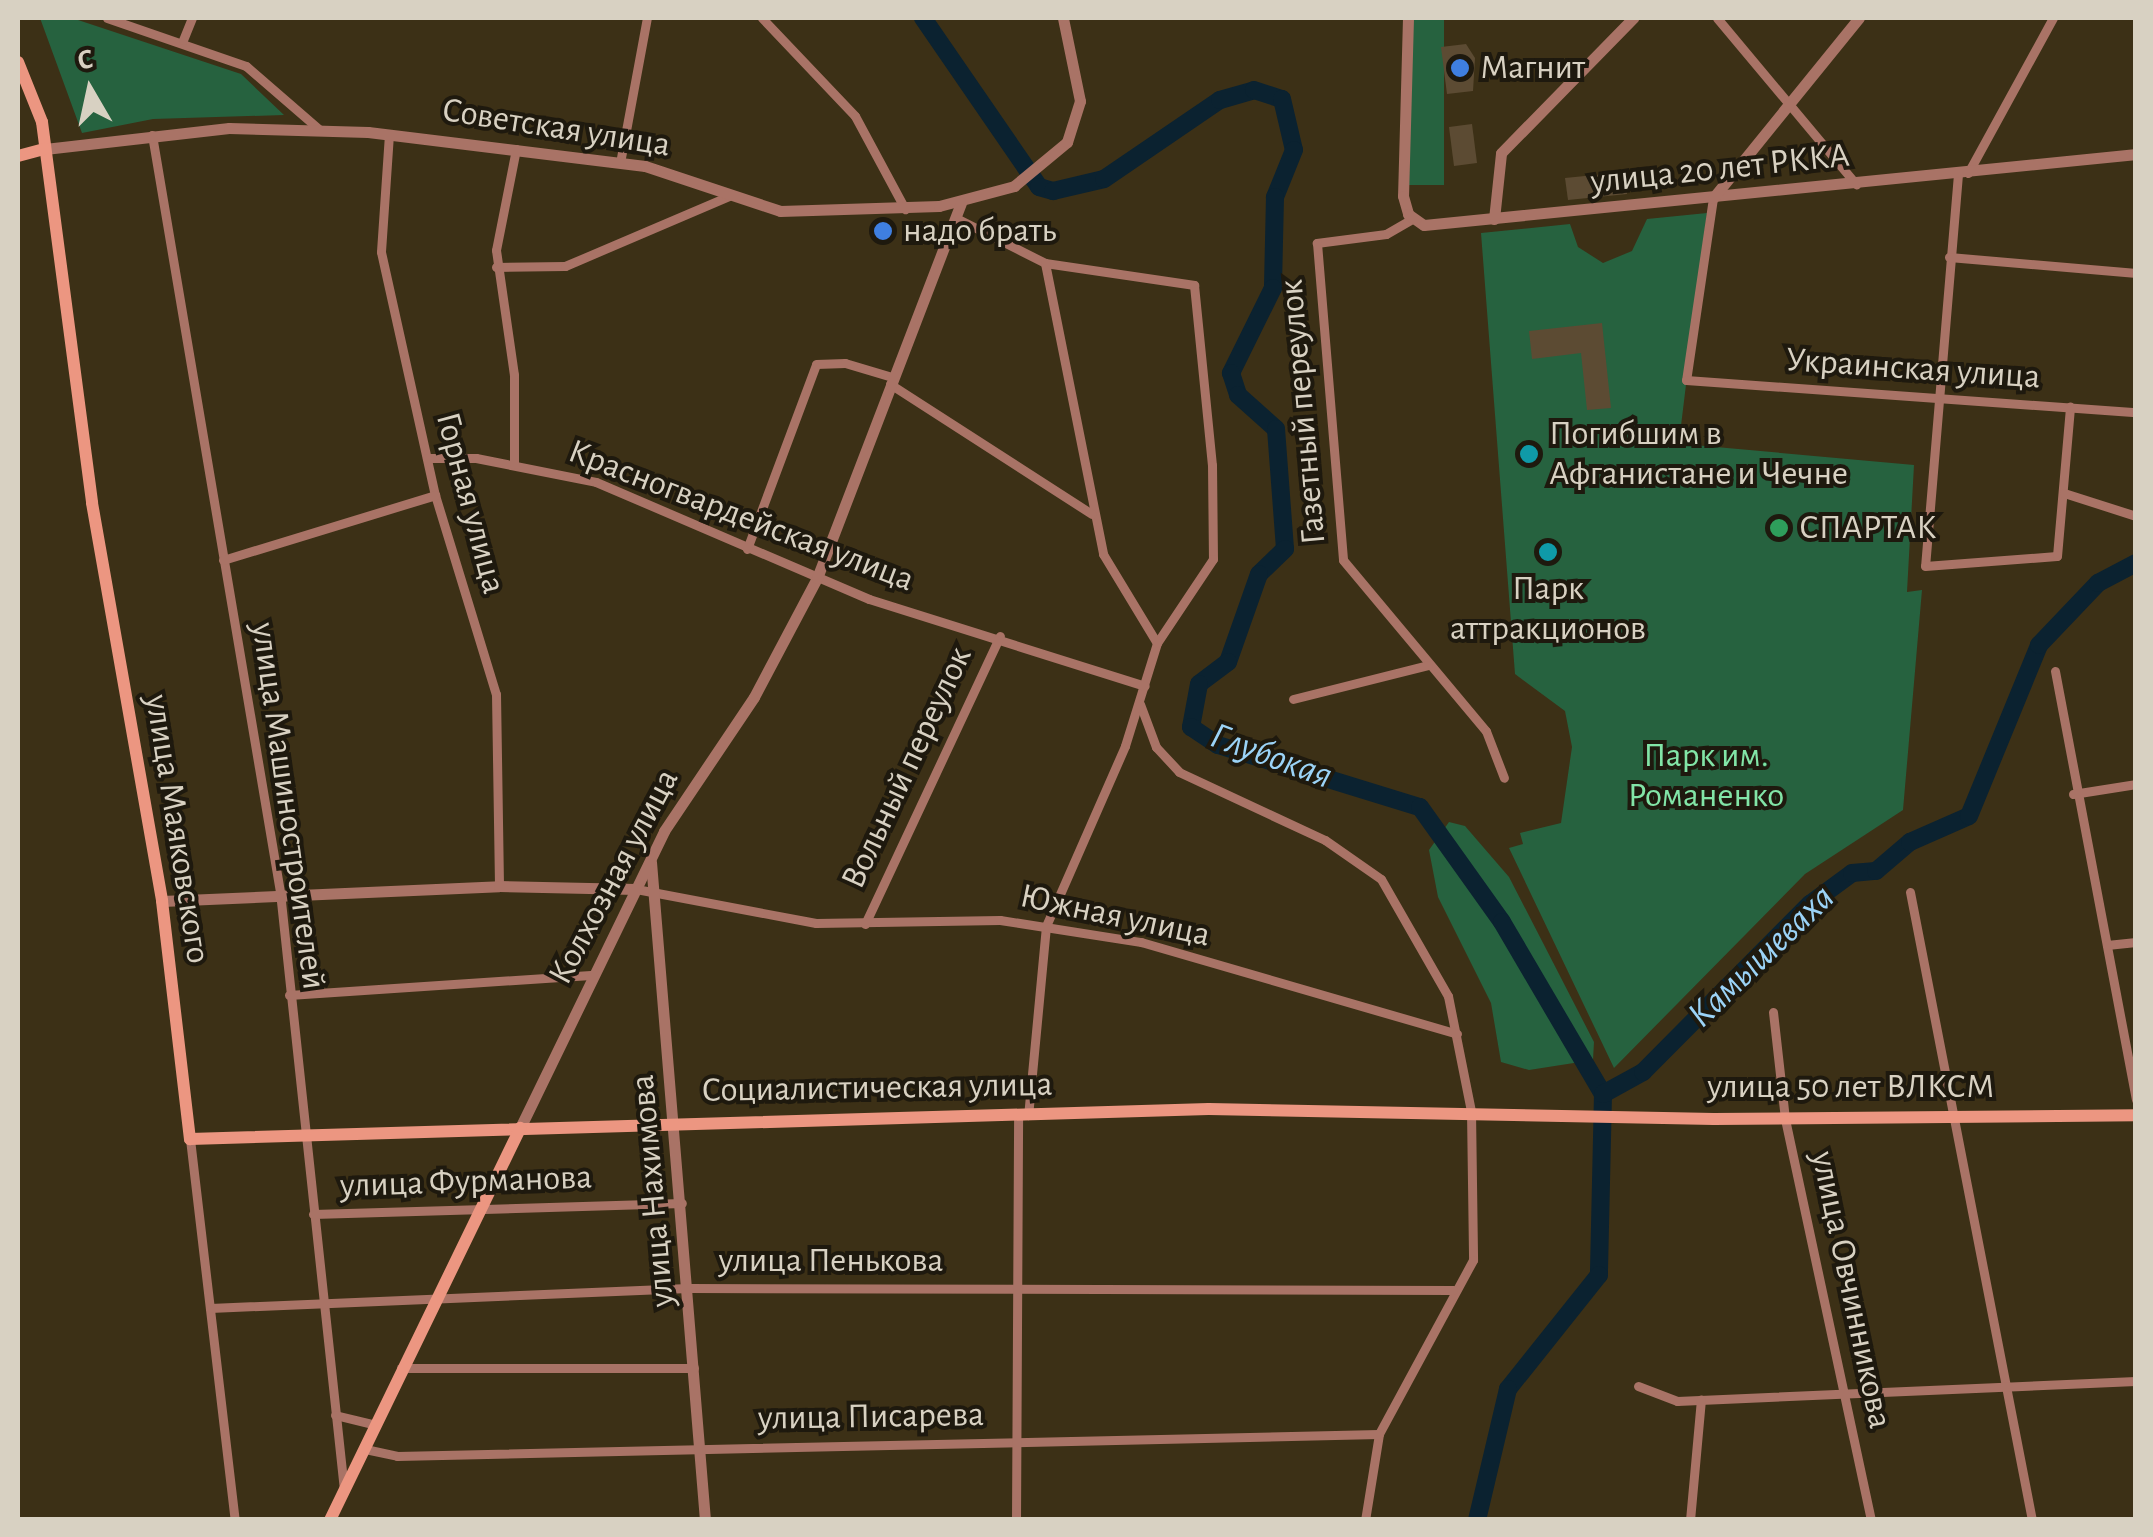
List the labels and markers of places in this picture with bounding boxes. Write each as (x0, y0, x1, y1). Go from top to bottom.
place label: Магнит (1480, 47, 1585, 89)
marker: Магнит (1449, 57, 1471, 79)
place label: надо брать (903, 210, 1056, 252)
marker: надо брать (872, 220, 894, 242)
place label: Погибшим в Афганистане и Чечне (1549, 413, 1848, 495)
marker: Погибшим в Афганистане и Чечне (1518, 443, 1540, 465)
place label: СПАРТАК (1799, 507, 1937, 549)
marker: СПАРТАК (1768, 517, 1790, 539)
marker: Парк аттракционов (1537, 541, 1559, 563)
place label: Парк аттракционов (1450, 568, 1646, 650)

